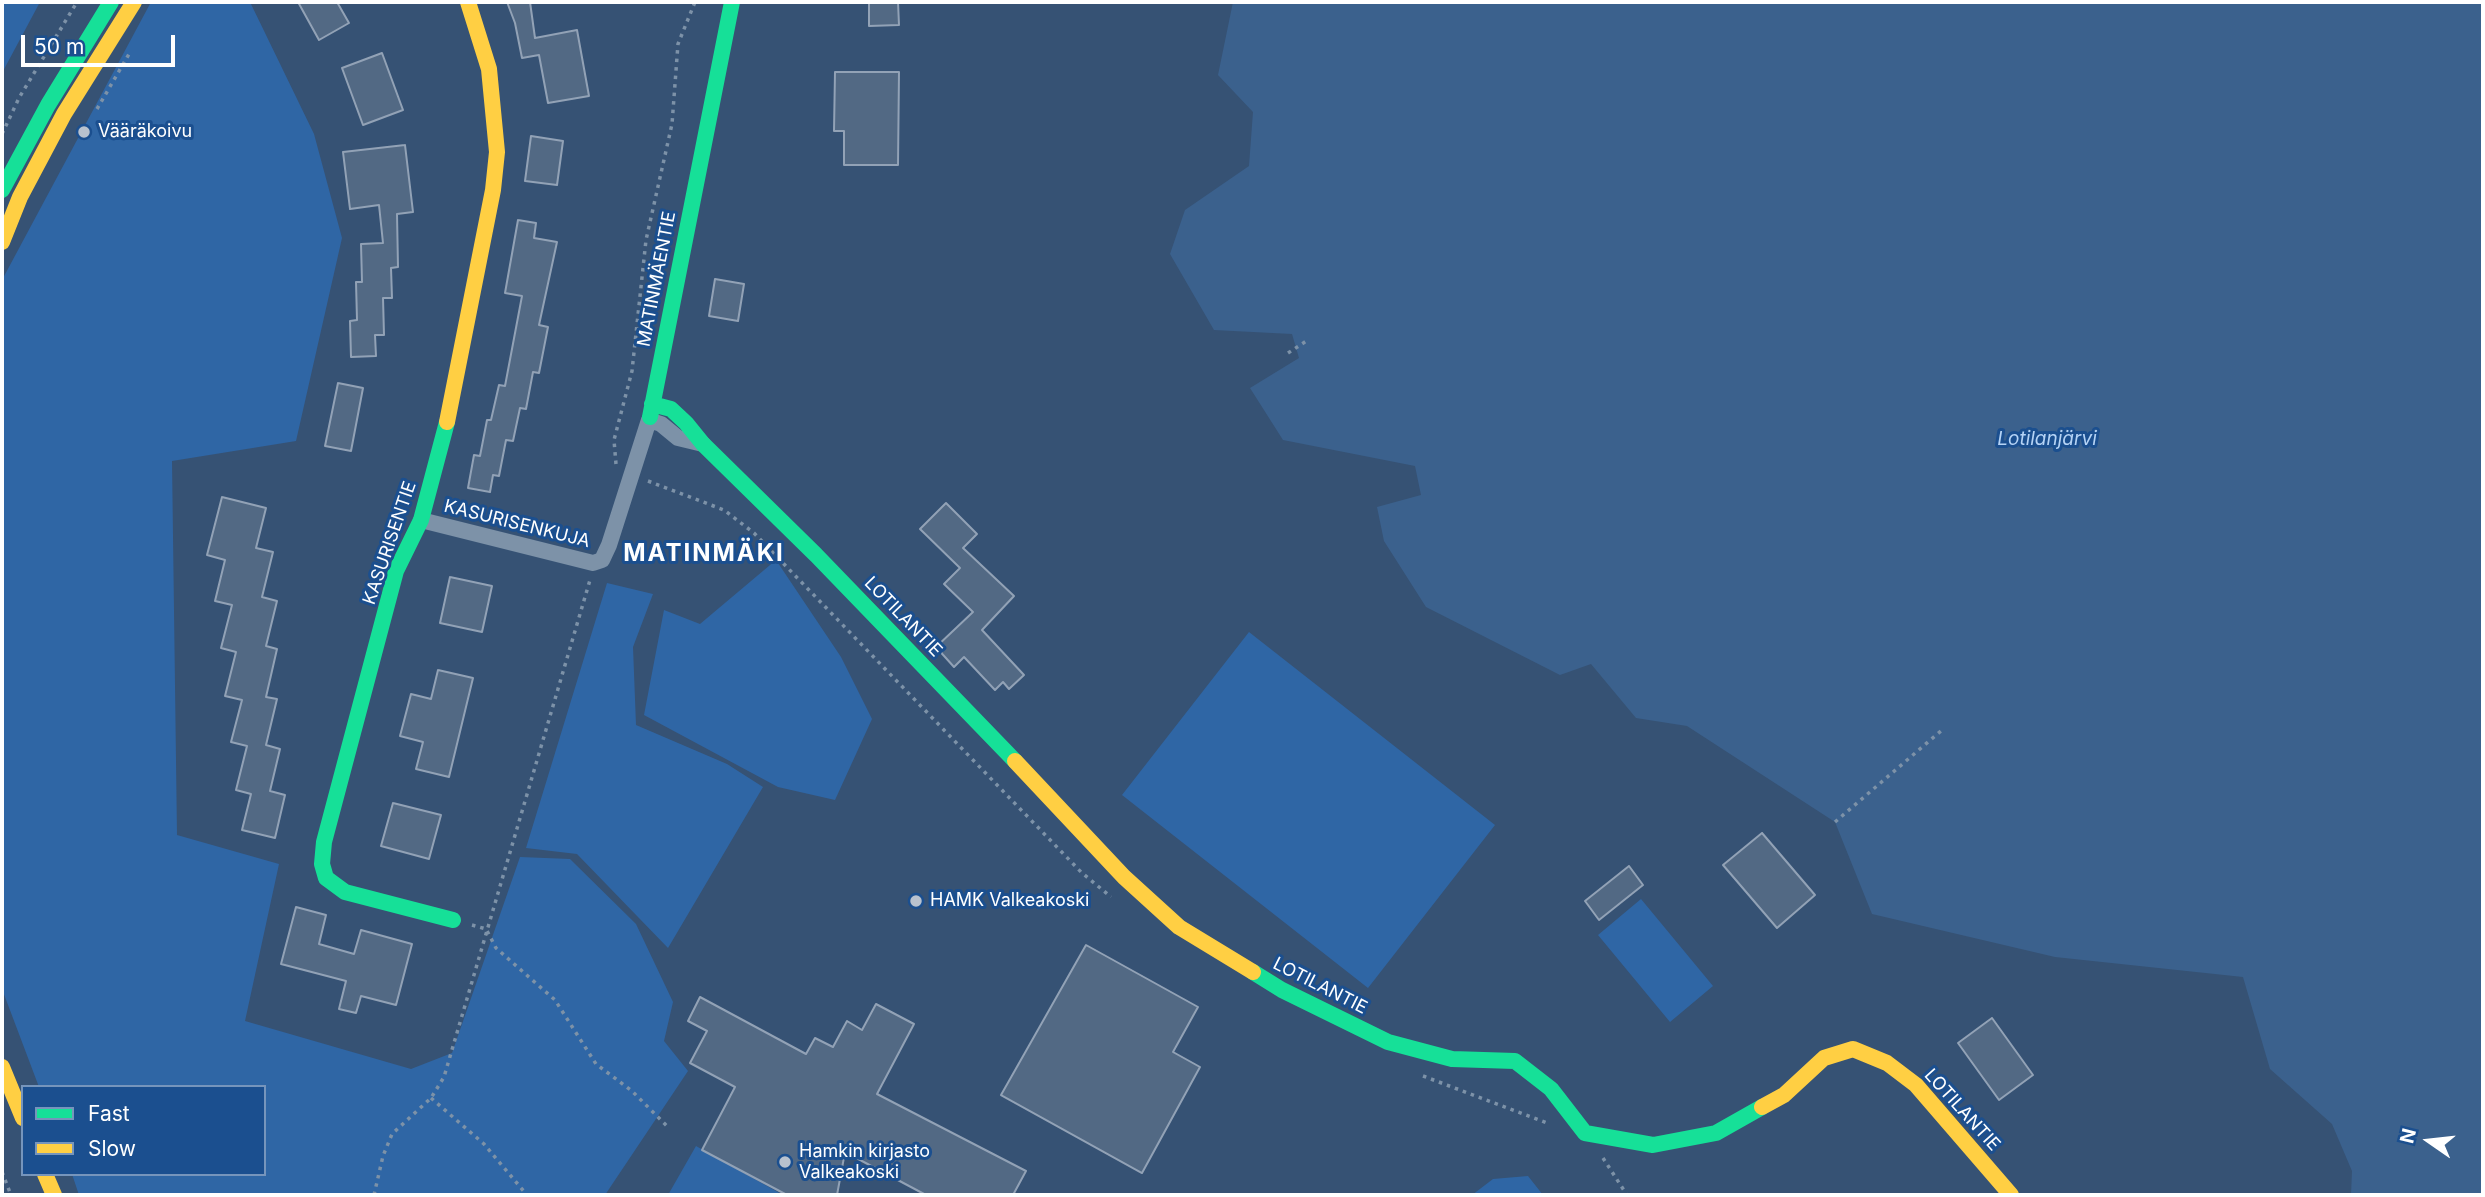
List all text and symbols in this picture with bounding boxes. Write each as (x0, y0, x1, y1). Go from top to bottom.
scale bar (24, 21, 178, 65)
text: 50 m (34, 34, 84, 59)
place label: Vääräkoivu (98, 121, 192, 143)
marker: Vääräkoivu (76, 124, 92, 140)
street label: MATINMÄENTIE (633, 209, 681, 349)
water label: Lotilanjärvi (1997, 428, 2097, 450)
street label: KASURISENTIE (359, 478, 421, 608)
street label: KASURISENKUJA (442, 495, 592, 553)
district label: MATINMÄKI (624, 540, 784, 568)
street label: LOTILANTIE (860, 573, 946, 661)
place label: HAMK Valkeakoski (930, 890, 1089, 912)
marker: HAMK Valkeakoski (908, 893, 924, 909)
street label: LOTILANTIE (1269, 953, 1371, 1019)
street label: LOTILANTIE (1920, 1065, 2004, 1155)
legend (21, 1085, 266, 1176)
text: Fast (88, 1101, 130, 1126)
north arrow (2394, 1106, 2464, 1176)
text: N (2395, 1126, 2421, 1146)
text: Slow (88, 1136, 136, 1161)
place label: Hamkin kirjasto Valkeakoski (799, 1141, 930, 1184)
marker: Hamkin kirjasto Valkeakoski (777, 1154, 793, 1170)

